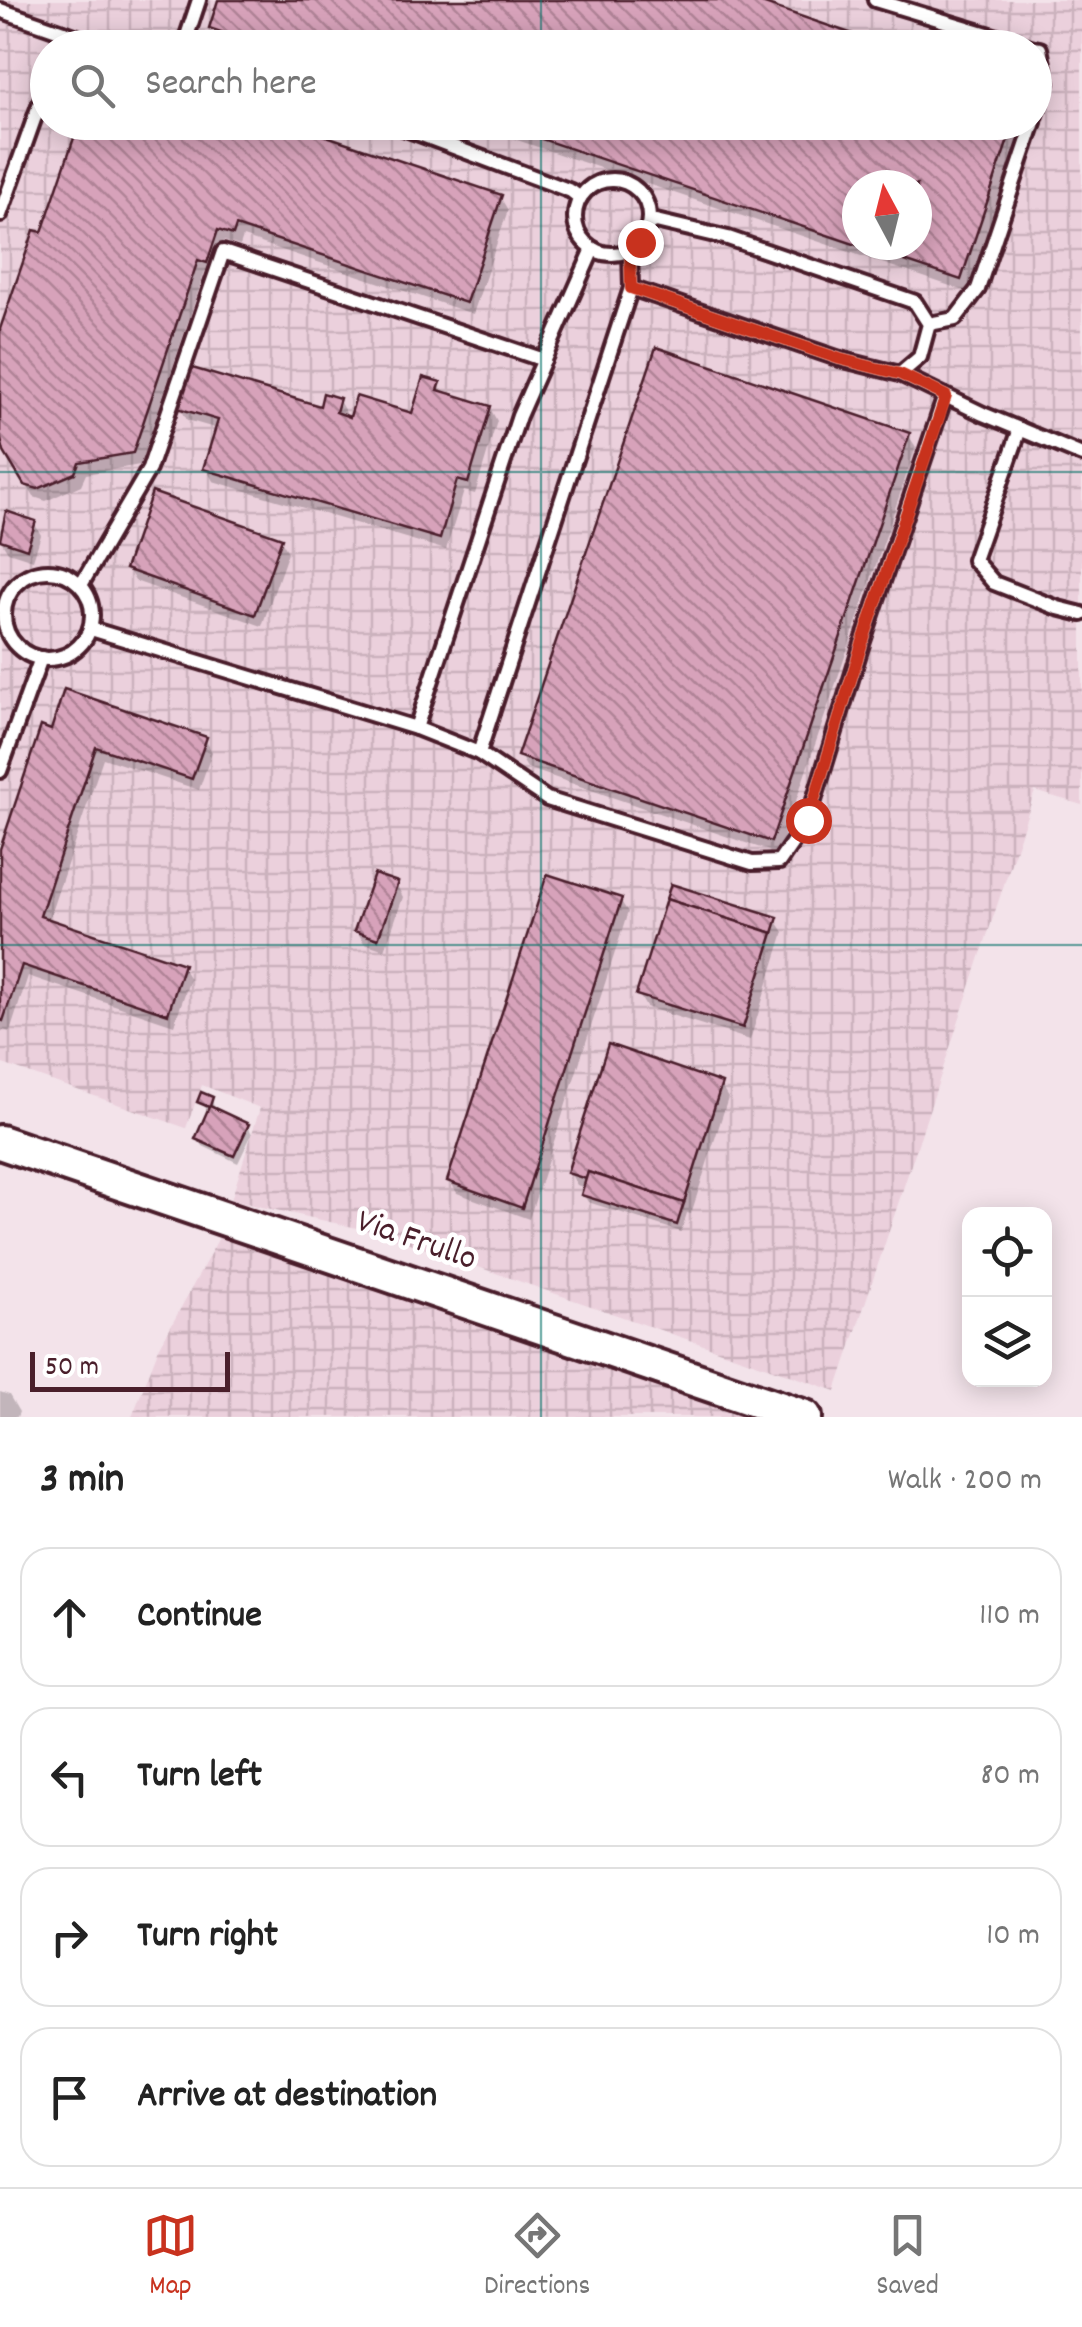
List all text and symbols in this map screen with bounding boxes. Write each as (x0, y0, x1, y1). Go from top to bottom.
search box (30, 30, 1052, 140)
icon: search (65, 58, 120, 113)
text: Search here (145, 58, 317, 113)
north arrow (842, 170, 932, 260)
route end (618, 220, 664, 266)
route start (786, 798, 832, 844)
street label: Via Frullo (349, 1198, 483, 1286)
map controls (962, 1207, 1052, 1387)
button: locate (962, 1207, 1052, 1297)
button: layers (962, 1297, 1052, 1387)
scale bar (30, 1347, 230, 1392)
text: 50 m (45, 1349, 99, 1389)
text: 3 min (40, 1452, 124, 1512)
text: Walk · 200 m (888, 1459, 1042, 1505)
icon: ahead (42, 1590, 97, 1645)
text: Continue (137, 1590, 262, 1645)
text: 110 m (979, 1594, 1040, 1640)
icon: left (42, 1750, 97, 1805)
text: Turn left (137, 1750, 262, 1805)
text: 80 m (980, 1754, 1040, 1800)
icon: right (42, 1910, 97, 1965)
text: Turn right (137, 1910, 278, 1965)
text: 10 m (986, 1914, 1040, 1960)
icon: arrive (42, 2070, 97, 2125)
text: Arrive at destination (137, 2070, 437, 2125)
tab: Map (143, 2208, 198, 2308)
tab: Directions (484, 2208, 590, 2308)
tab: Saved (876, 2208, 939, 2308)

